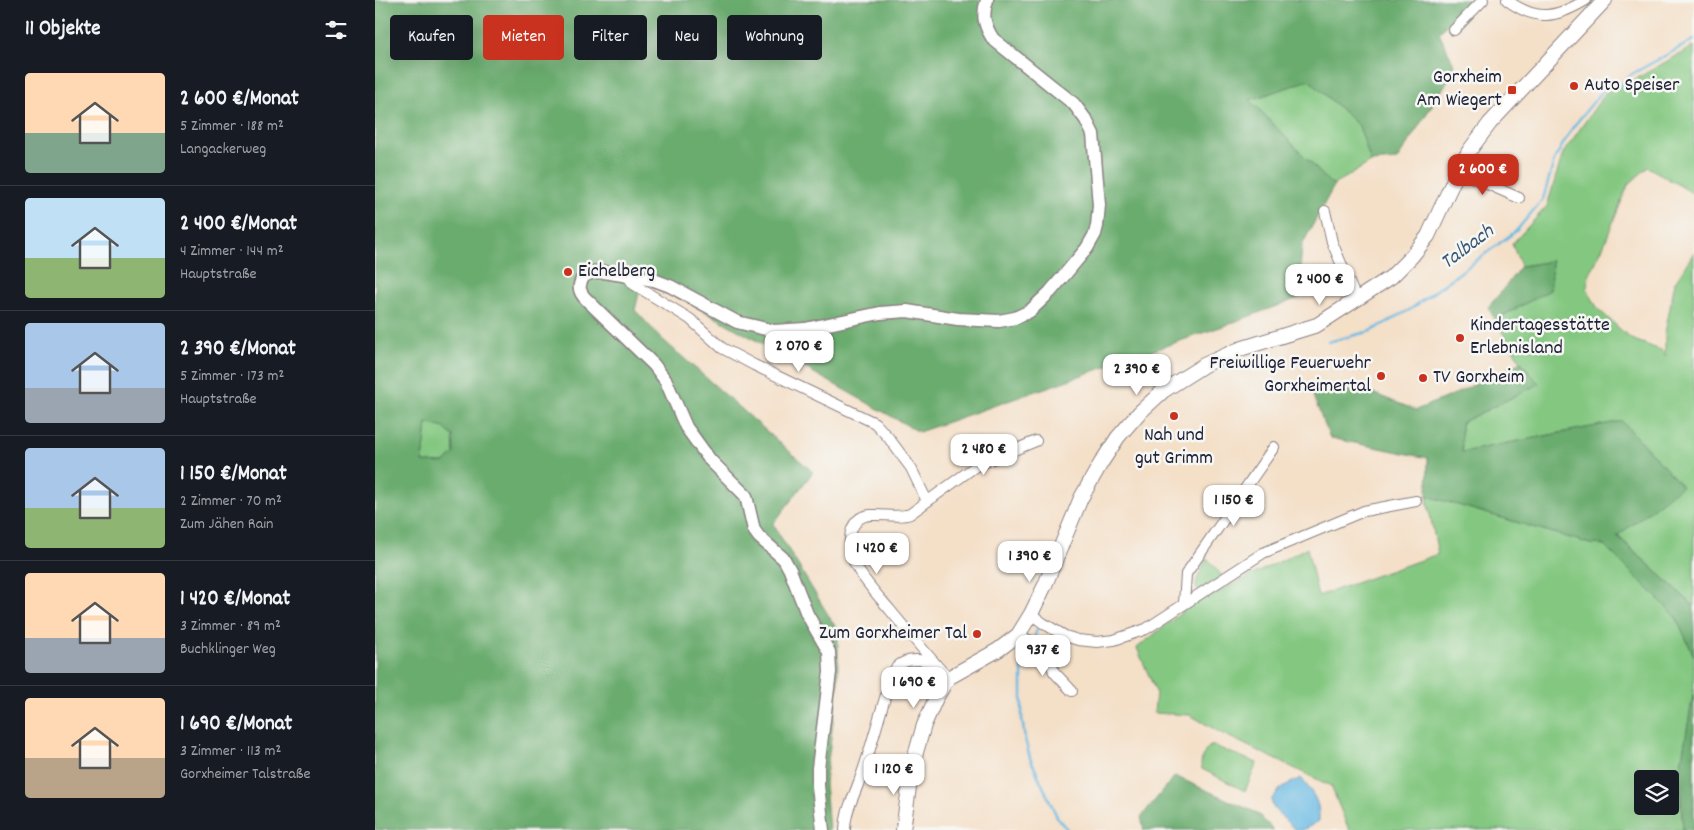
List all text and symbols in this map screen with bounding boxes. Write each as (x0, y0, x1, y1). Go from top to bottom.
text: 11 Objekte (25, 15, 101, 45)
chip: Kaufen (390, 15, 473, 60)
chip: Mieten (483, 15, 564, 60)
chip: Filter (574, 15, 647, 60)
chip: Neu (657, 15, 717, 60)
chip: Wohnung (727, 15, 822, 60)
icon: filters (322, 16, 350, 44)
place label: Gorxheim Am Wiegert (1416, 64, 1502, 115)
place label: Auto Speiser (1584, 72, 1680, 100)
marker: Auto Speiser (1568, 80, 1580, 92)
marker: Gorxheim Am Wiegert (1506, 84, 1518, 96)
text: 2 600 €/Monat (180, 85, 299, 115)
icon: home (65, 93, 125, 153)
text: 5 Zimmer · 188 m² (180, 115, 284, 138)
text: Langackerweg (180, 138, 266, 161)
pin: 2 600 € (1437, 154, 1529, 196)
text: 2 600 € (1459, 158, 1507, 181)
text: 2 400 €/Monat (180, 210, 297, 240)
water label: Talbach (1435, 217, 1502, 278)
icon: home (65, 218, 125, 278)
text: 4 Zimmer · 144 m² (180, 240, 284, 263)
place label: Eichelberg (578, 258, 655, 286)
text: Hauptstraße (180, 263, 257, 286)
pin: 2 400 € (1274, 264, 1366, 306)
marker: Eichelberg (562, 266, 574, 278)
text: 2 400 € (1296, 268, 1344, 291)
place label: Kindertagesstätte Erlebnisland (1470, 312, 1610, 363)
pin: 2 070 € (753, 330, 845, 373)
marker: Kindertagesstätte Erlebnisland (1454, 332, 1466, 344)
text: 2 390 €/Monat (180, 335, 296, 365)
text: 2 070 € (776, 335, 822, 358)
icon: home (65, 343, 125, 403)
place label: Freiwillige Feuerwehr Gorxheimertal (1210, 350, 1372, 401)
pin: 2 390 € (1091, 354, 1183, 396)
text: 2 390 € (1114, 358, 1160, 381)
place label: TV Gorxheim (1433, 364, 1524, 392)
text: 5 Zimmer · 173 m² (180, 365, 284, 388)
marker: Freiwillige Feuerwehr Gorxheimertal (1375, 370, 1387, 382)
marker: TV Gorxheim (1417, 372, 1429, 384)
text: Hauptstraße (180, 388, 257, 411)
marker: Nah und gut Grimm (1168, 410, 1180, 422)
place label: Nah und gut Grimm (1135, 422, 1213, 473)
pin: 2 480 € (938, 434, 1030, 476)
text: 2 480 € (961, 438, 1007, 461)
text: 1 150 €/Monat (180, 460, 287, 490)
icon: home (65, 468, 125, 528)
pin: 1 150 € (1188, 484, 1280, 527)
text: 1 150 € (1214, 489, 1254, 512)
text: 2 Zimmer · 70 m² (180, 490, 282, 513)
text: Zum Jähen Rain (180, 513, 273, 536)
pin: 1 420 € (831, 532, 923, 575)
text: 1 420 € (856, 537, 898, 560)
pin: 1 390 € (984, 540, 1076, 583)
text: 1 390 € (1009, 545, 1051, 568)
text: 1 420 €/Monat (180, 585, 290, 615)
icon: home (65, 593, 125, 653)
text: 3 Zimmer · 89 m² (180, 615, 281, 638)
place label: Zum Gorxheimer Tal (819, 620, 967, 648)
marker: Zum Gorxheimer Tal (971, 628, 983, 640)
pin: 937 € (1008, 634, 1078, 677)
text: Buchklinger Weg (180, 638, 276, 661)
text: 937 € (1026, 639, 1060, 662)
pin: 1 690 € (868, 666, 960, 709)
text: 1 690 € (892, 671, 936, 694)
text: 1 690 €/Monat (180, 710, 292, 740)
icon: home (65, 718, 125, 778)
text: 3 Zimmer · 113 m² (180, 740, 281, 763)
pin: 1 120 € (848, 754, 940, 796)
text: 1 120 € (875, 758, 913, 781)
text: Gorxheimer Talstraße (180, 763, 310, 786)
map controls (1634, 770, 1679, 815)
button: layers (1634, 770, 1679, 815)

